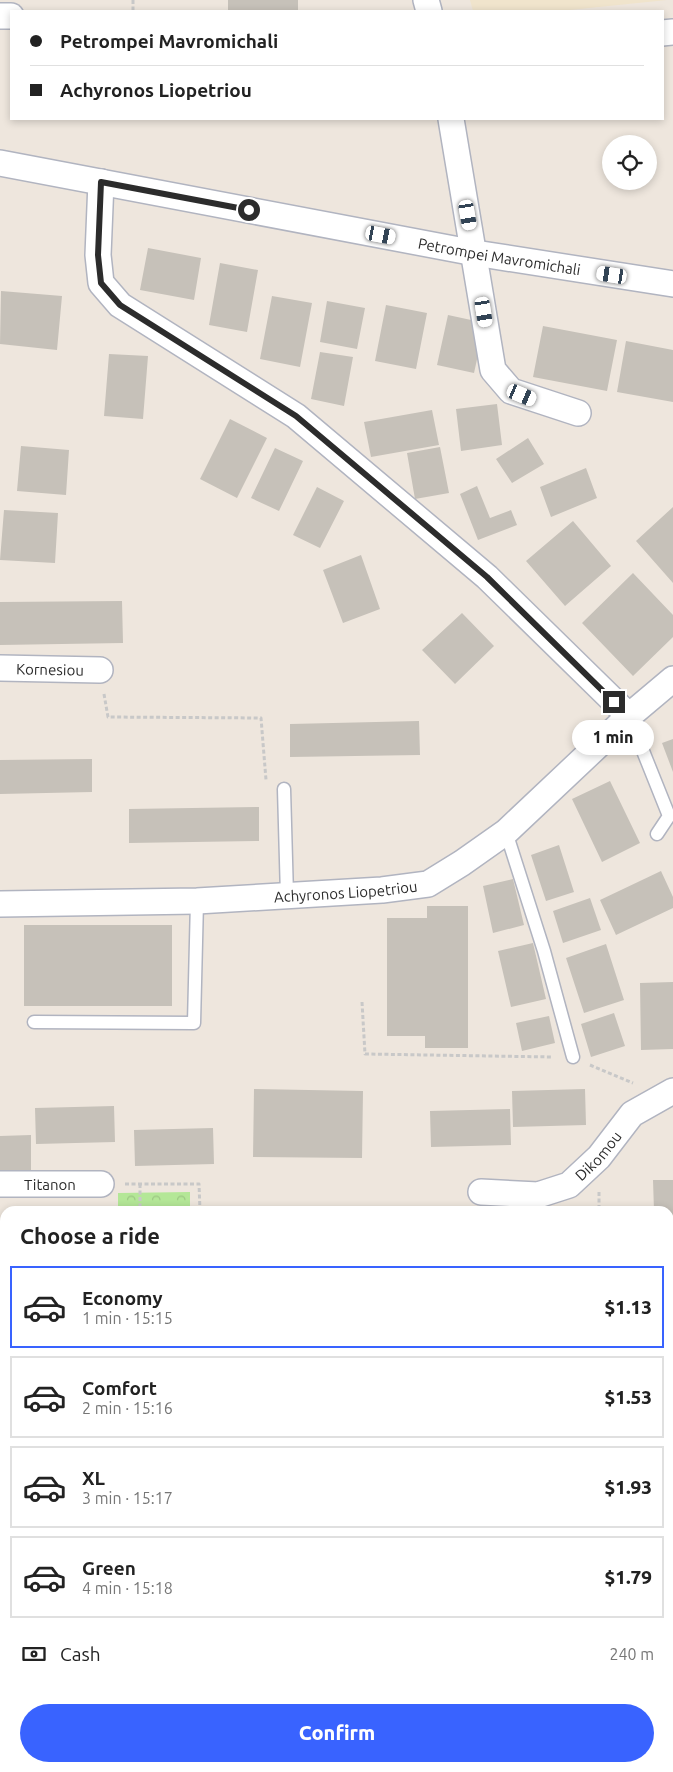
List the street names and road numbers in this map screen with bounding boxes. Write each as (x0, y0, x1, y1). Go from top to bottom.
street label: Petrompei Mavromichali (417, 234, 582, 278)
street label: Kornesiou (16, 660, 84, 678)
street label: Achyronos Liopetriou (273, 877, 418, 905)
street label: Dikomou (571, 1128, 624, 1184)
street label: Titanon (24, 1176, 76, 1193)

